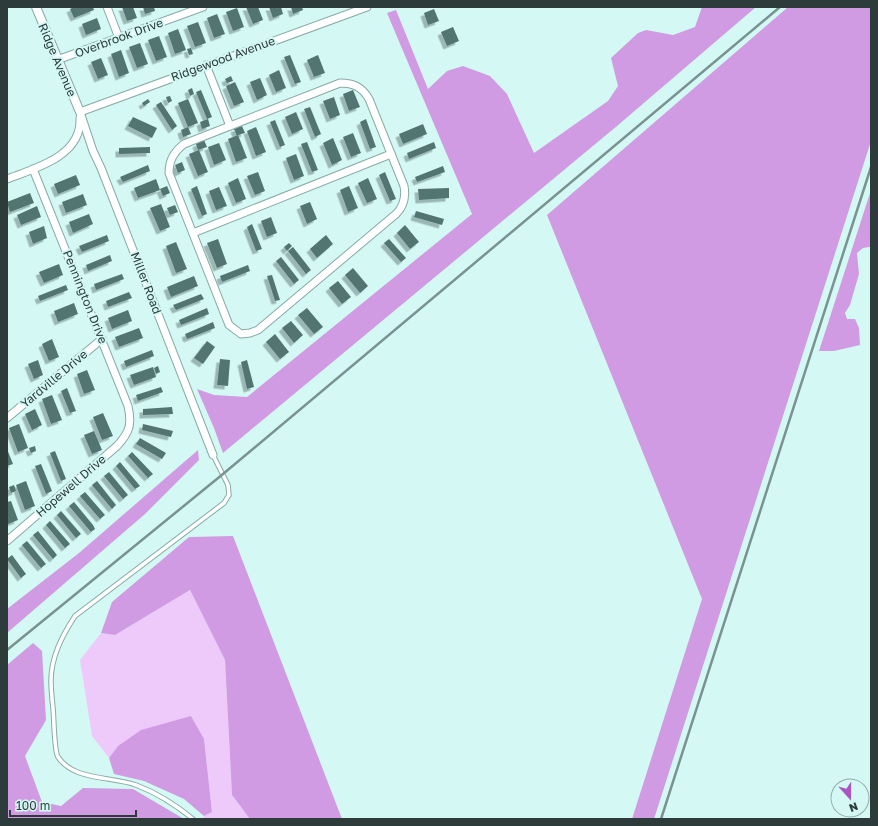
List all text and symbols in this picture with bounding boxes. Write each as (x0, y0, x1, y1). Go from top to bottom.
street label: Overbrook Drive (73, 15, 165, 60)
street label: Ridge Avenue (35, 21, 80, 99)
street label: Ridgewood Avenue (169, 33, 277, 84)
street label: Pennington Drive (60, 248, 111, 346)
street label: Miller Road (128, 250, 165, 316)
street label: Yardville Drive (17, 346, 90, 411)
street label: Hopewell Drive (33, 451, 109, 520)
north arrow (830, 778, 870, 818)
scale bar (10, 792, 136, 818)
text: 100 m (16, 798, 50, 813)
text: N (848, 800, 860, 815)

